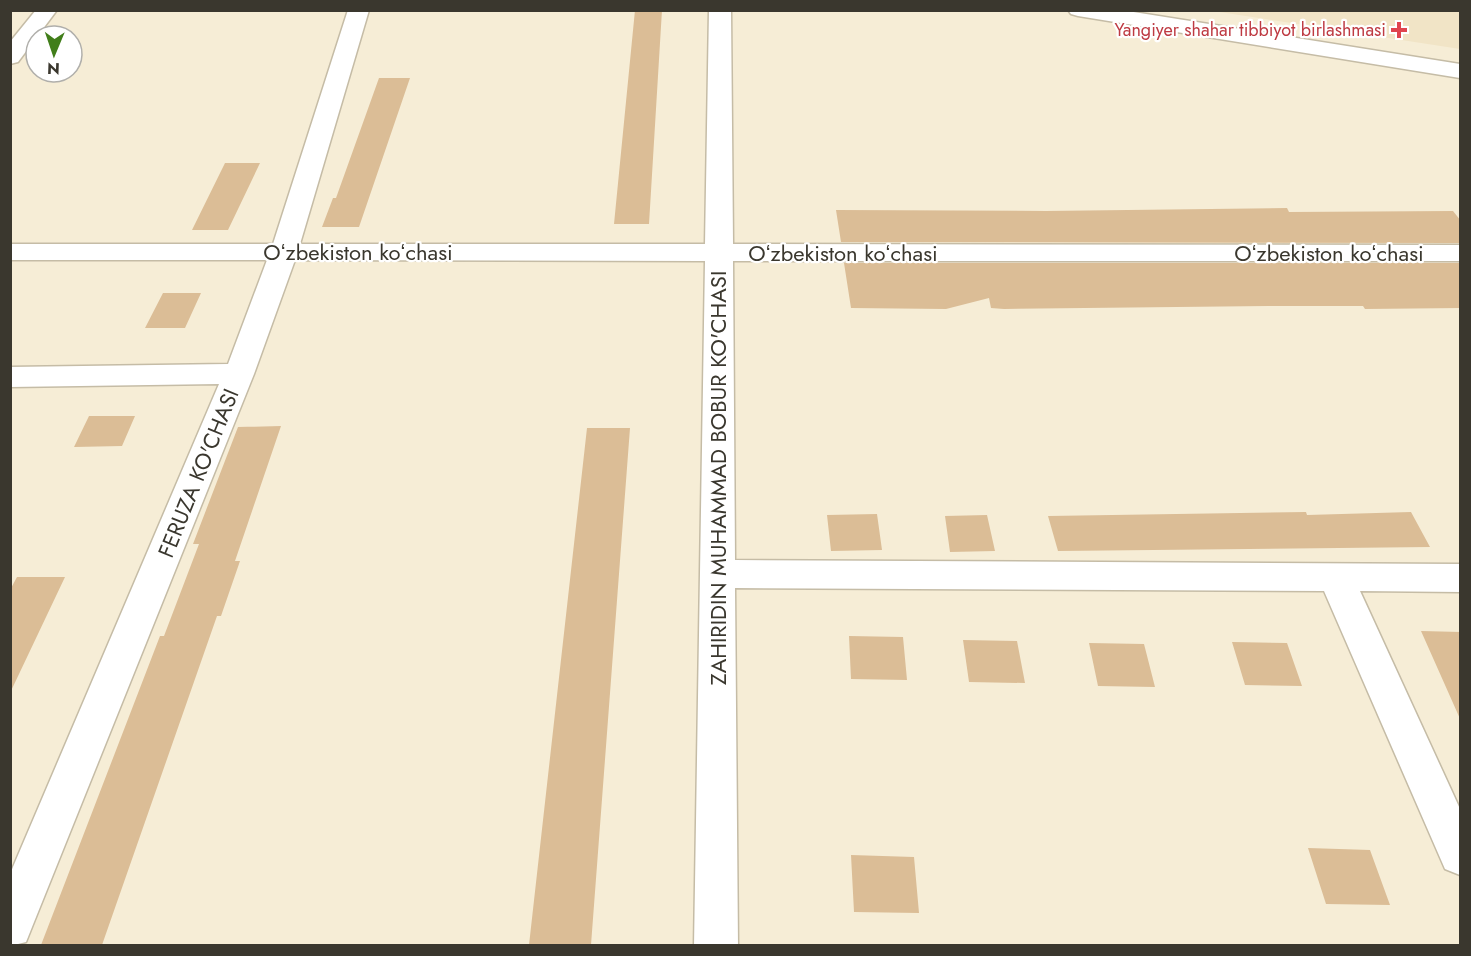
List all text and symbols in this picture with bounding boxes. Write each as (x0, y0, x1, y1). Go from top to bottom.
place label: Yangiyer shahar tibbiyot birlashmasi (1114, 17, 1386, 43)
marker: Yangiyer shahar tibbiyot birlashmasi (1390, 21, 1408, 39)
north arrow (24, 24, 84, 84)
text: N (47, 57, 60, 80)
street label: Oʻzbekiston koʻchasi (263, 236, 453, 268)
street label: Oʻzbekiston koʻchasi (748, 237, 938, 269)
street label: Oʻzbekiston koʻchasi (1234, 237, 1424, 269)
street label: ZAHIRIDIN MUHAMMAD BOBUR KO'CHASI (702, 271, 734, 685)
street label: FERUZA KO'CHASI (150, 384, 246, 562)

